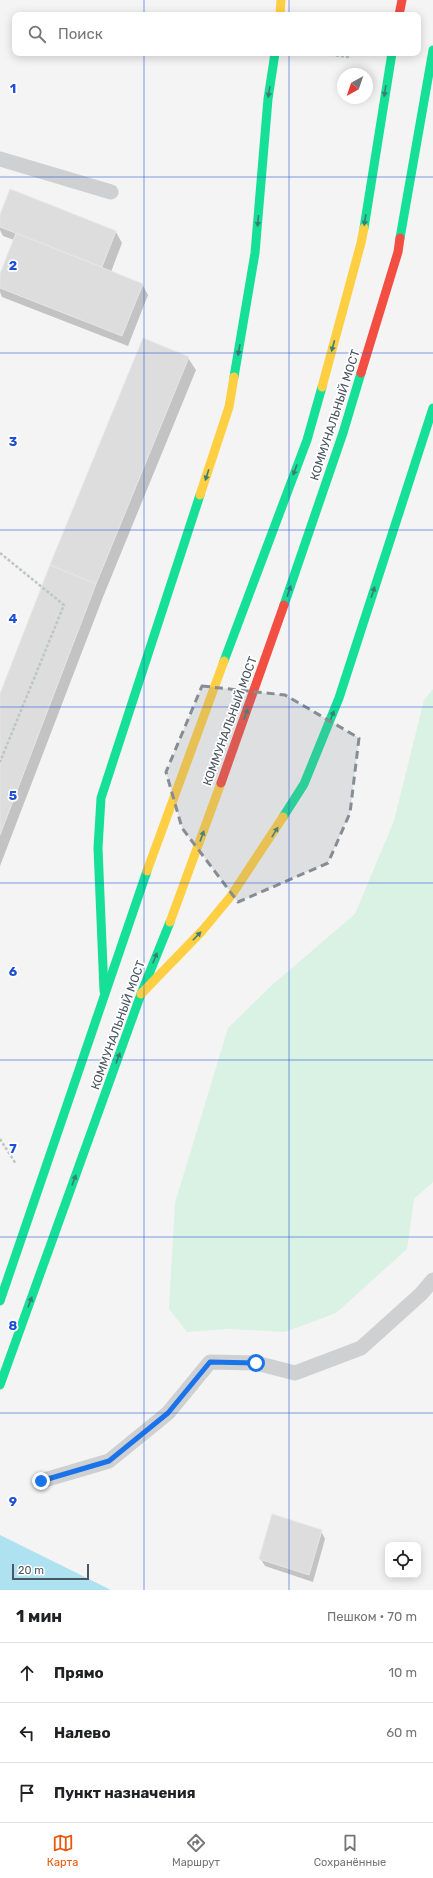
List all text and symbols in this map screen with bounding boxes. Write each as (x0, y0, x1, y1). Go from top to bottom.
search box (12, 12, 421, 56)
icon: search (26, 23, 48, 45)
text: Поиск (58, 25, 103, 43)
north arrow (337, 68, 373, 104)
text: 1 (10, 81, 16, 96)
one-way arrow (266, 85, 272, 98)
one-way arrow (382, 85, 388, 97)
one-way arrow (361, 214, 367, 226)
one-way arrow (255, 215, 261, 227)
text: 2 (9, 258, 17, 273)
one-way arrow (329, 339, 335, 352)
one-way arrow (236, 343, 242, 356)
street label: КОММУНАЛЬНЫЙ МОСТ (307, 348, 363, 482)
text: 3 (9, 434, 18, 449)
one-way arrow (292, 465, 298, 477)
one-way arrow (203, 470, 209, 482)
one-way arrow (286, 585, 292, 597)
one-way arrow (371, 586, 377, 598)
text: 4 (9, 611, 18, 626)
street label: КОММУНАЛЬНЫЙ МОСТ (200, 654, 260, 788)
one-way arrow (243, 708, 249, 720)
one-way arrow (330, 709, 336, 721)
text: 5 (9, 788, 17, 803)
one-way arrow (271, 826, 278, 838)
one-way arrow (199, 830, 205, 842)
one-way arrow (192, 931, 202, 941)
one-way arrow (153, 951, 159, 963)
street label: КОММУНАЛЬНЫЙ МОСТ (88, 958, 148, 1092)
text: 6 (9, 964, 18, 979)
one-way arrow (115, 1051, 121, 1063)
text: 7 (9, 1141, 17, 1156)
one-way arrow (71, 1173, 77, 1185)
one-way arrow (27, 1296, 33, 1308)
text: 8 (9, 1318, 18, 1333)
route start (247, 1354, 265, 1372)
route end (32, 1472, 50, 1490)
text: 9 (9, 1494, 17, 1509)
map controls (385, 1542, 421, 1578)
button: locate (385, 1542, 421, 1578)
scale bar (12, 1562, 89, 1581)
text: 20 m (18, 1564, 44, 1577)
text: 1 мин (16, 1606, 62, 1626)
text: Пешком · 70 m (327, 1609, 417, 1624)
icon: ahead (16, 1662, 38, 1684)
text: Прямо (54, 1664, 104, 1682)
text: 10 m (388, 1665, 417, 1680)
icon: left (16, 1722, 38, 1744)
text: Налево (54, 1724, 111, 1742)
text: 60 m (386, 1725, 417, 1740)
icon: arrive (16, 1782, 38, 1804)
text: Пункт назначения (54, 1784, 196, 1802)
tab: Карта (47, 1832, 78, 1869)
tab: Маршрут (172, 1832, 220, 1869)
tab: Сохранённые (314, 1832, 386, 1869)

